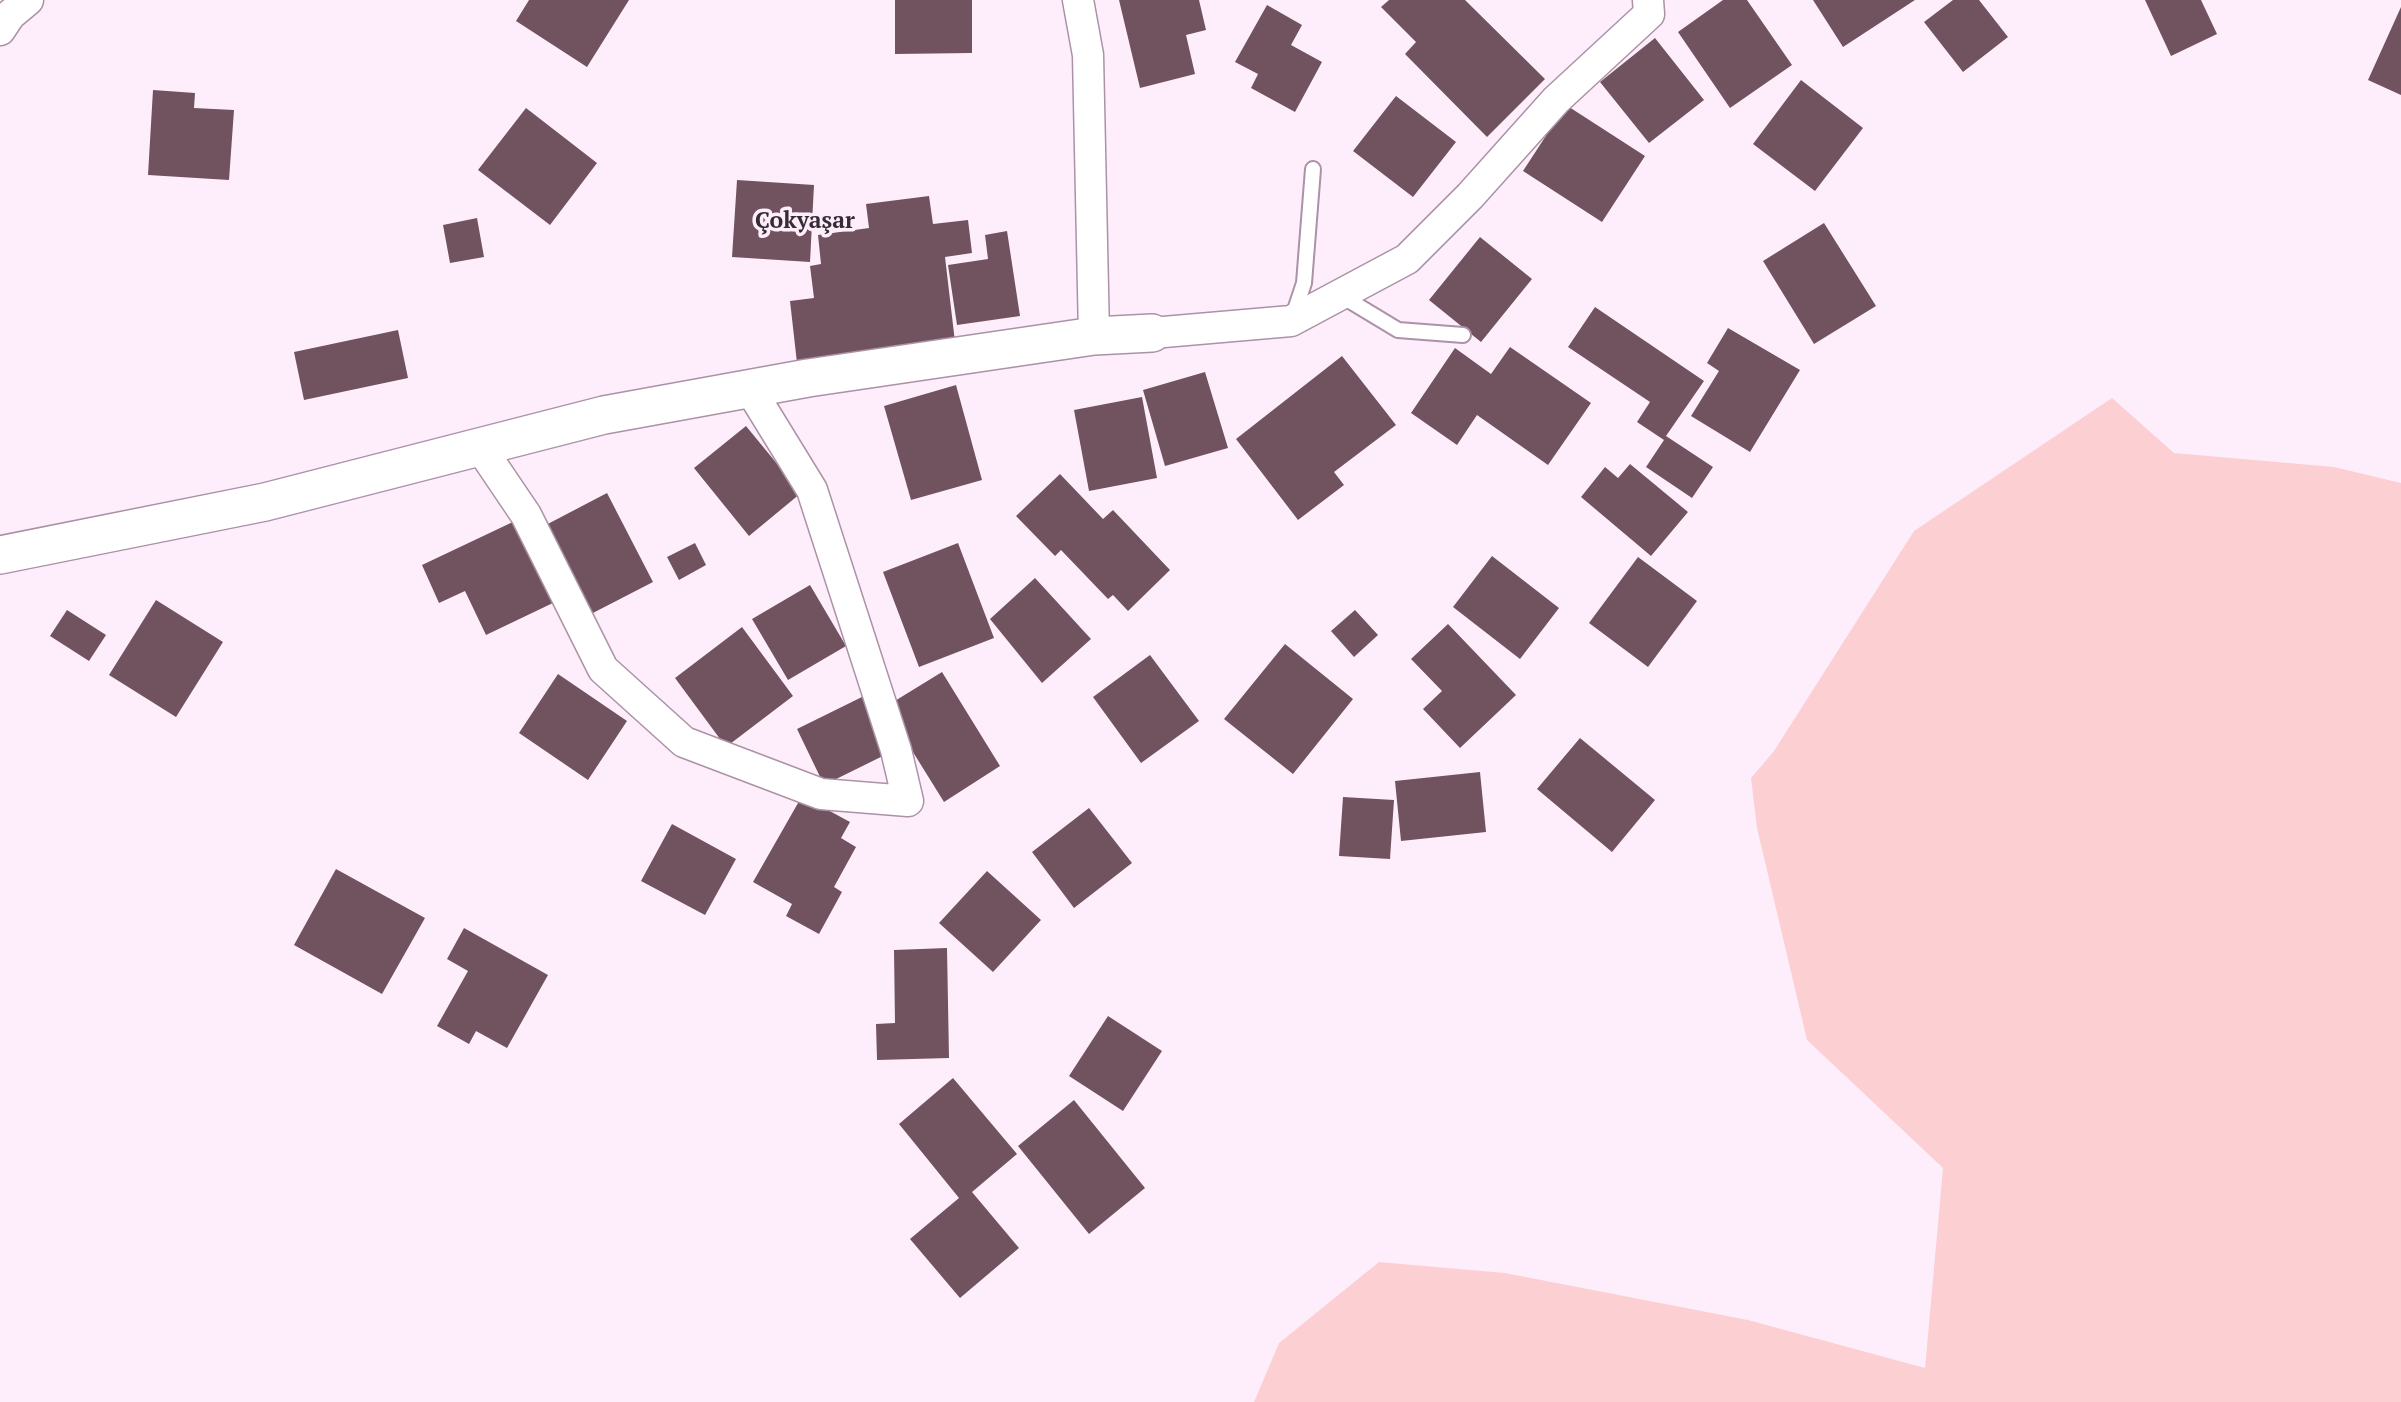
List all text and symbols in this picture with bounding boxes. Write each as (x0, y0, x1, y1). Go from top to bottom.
district label: Çokyaşar (755, 207, 855, 235)

